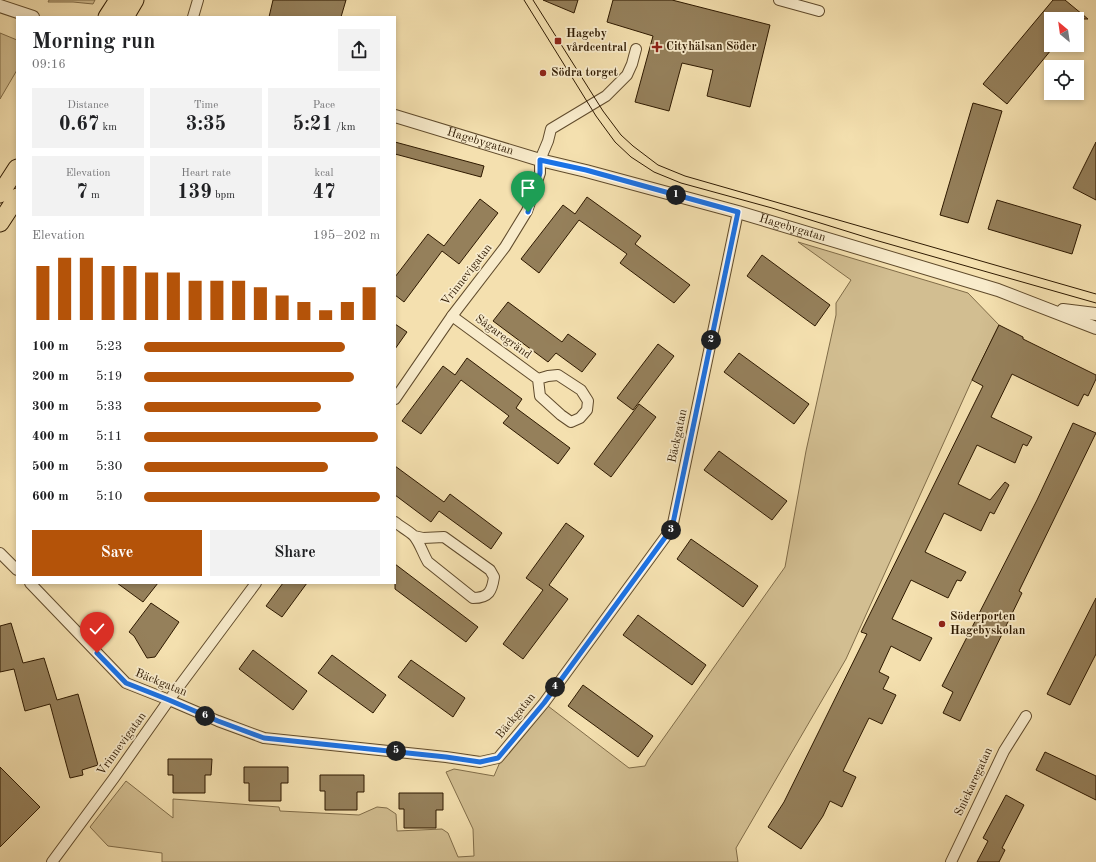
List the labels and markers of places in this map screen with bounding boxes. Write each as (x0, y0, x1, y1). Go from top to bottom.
place label: Hageby vårdcentral (566, 28, 627, 54)
marker: Hageby vårdcentral (553, 36, 563, 46)
marker: Cityhälsan Söder (651, 41, 663, 53)
place label: Cityhälsan Söder (666, 41, 757, 53)
place label: Södra torget (551, 67, 619, 79)
marker: Södra torget (538, 68, 548, 78)
pin (511, 171, 545, 212)
pin: 1 (666, 185, 686, 205)
pin: 2 (701, 330, 721, 350)
pin: 3 (661, 520, 681, 540)
place label: Söderporten Hagebyskolan (950, 611, 1026, 637)
pin (80, 612, 114, 653)
marker: Söderporten Hagebyskolan (937, 619, 947, 629)
pin: 4 (545, 677, 565, 697)
pin: 6 (195, 706, 215, 726)
pin: 5 (386, 741, 406, 761)

